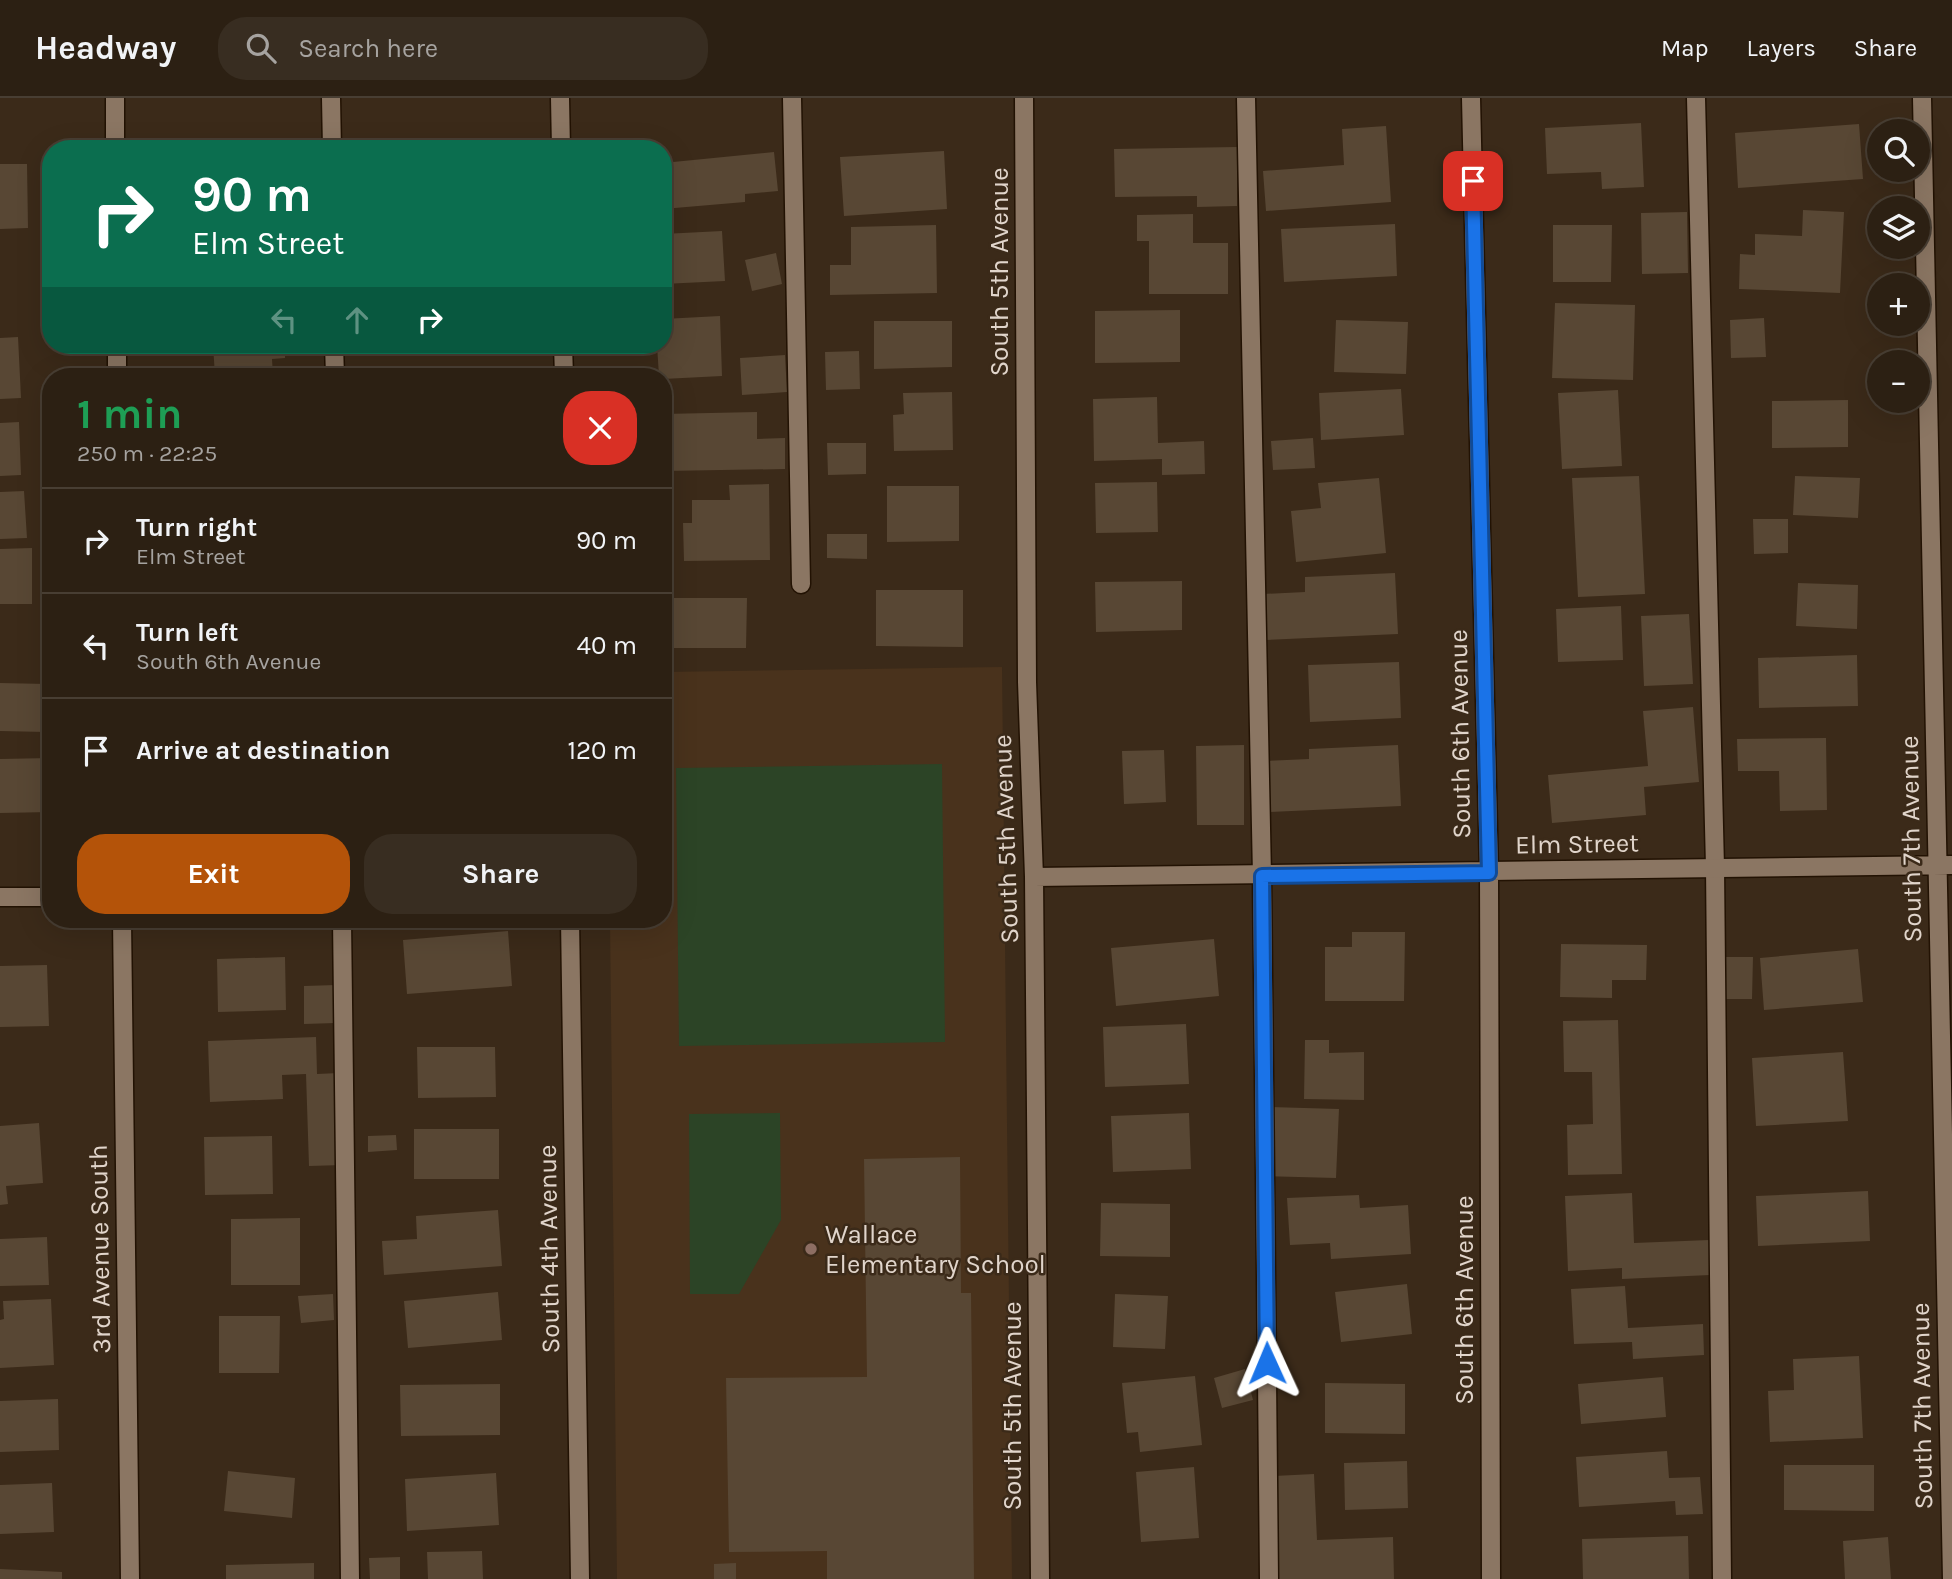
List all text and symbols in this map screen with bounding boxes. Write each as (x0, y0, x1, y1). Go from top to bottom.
search box (218, 17, 708, 80)
text: Headway (35, 29, 176, 67)
icon: search (242, 29, 280, 67)
text: Search here (298, 33, 438, 64)
text: Map (1661, 34, 1709, 62)
text: Layers (1747, 34, 1816, 62)
text: Share (1854, 34, 1917, 62)
map controls (1867, 119, 1930, 413)
button: search (1867, 119, 1930, 182)
pin (1443, 151, 1503, 211)
icon: arrive (1454, 162, 1492, 200)
text: 90 m (192, 166, 312, 223)
street label: South 5th Avenue (984, 167, 1015, 377)
icon: right (77, 168, 168, 259)
button: layers (1867, 196, 1930, 259)
text: Elm Street (192, 225, 344, 262)
button: + (1867, 273, 1930, 336)
icon: left (265, 301, 303, 339)
icon: ahead (338, 301, 376, 339)
icon: right (411, 301, 449, 339)
button: − (1867, 350, 1930, 413)
text: 1 min (77, 389, 182, 439)
button: close (563, 391, 637, 465)
text: 250 m · 22:25 (77, 440, 217, 467)
text: Turn right (136, 512, 257, 543)
icon: right (77, 522, 115, 560)
text: 90 m (576, 525, 637, 556)
text: Elm Street (136, 543, 245, 570)
text: Turn left (136, 617, 238, 648)
icon: left (77, 627, 115, 665)
street label: South 6th Avenue (1443, 629, 1477, 839)
text: 40 m (577, 630, 637, 661)
text: South 6th Avenue (136, 648, 321, 675)
icon: arrive (77, 732, 115, 770)
street label: South 5th Avenue (987, 734, 1025, 944)
text: Arrive at destination (136, 735, 390, 766)
text: 120 m (567, 735, 637, 766)
street label: South 7th Avenue (1894, 735, 1928, 943)
street label: Elm Street (1515, 827, 1639, 861)
button: Exit (77, 834, 350, 914)
button: Share (364, 834, 637, 914)
street label: 3rd Avenue South (83, 1144, 117, 1354)
street label: South 4th Avenue (532, 1144, 566, 1354)
street label: South 6th Avenue (1449, 1195, 1480, 1405)
place label: Wallace Elementary School (825, 1219, 1046, 1280)
marker: Wallace Elementary School (803, 1241, 819, 1257)
street label: South 5th Avenue (997, 1301, 1028, 1511)
street label: South 7th Avenue (1905, 1302, 1939, 1510)
position arrow (1230, 1326, 1304, 1400)

